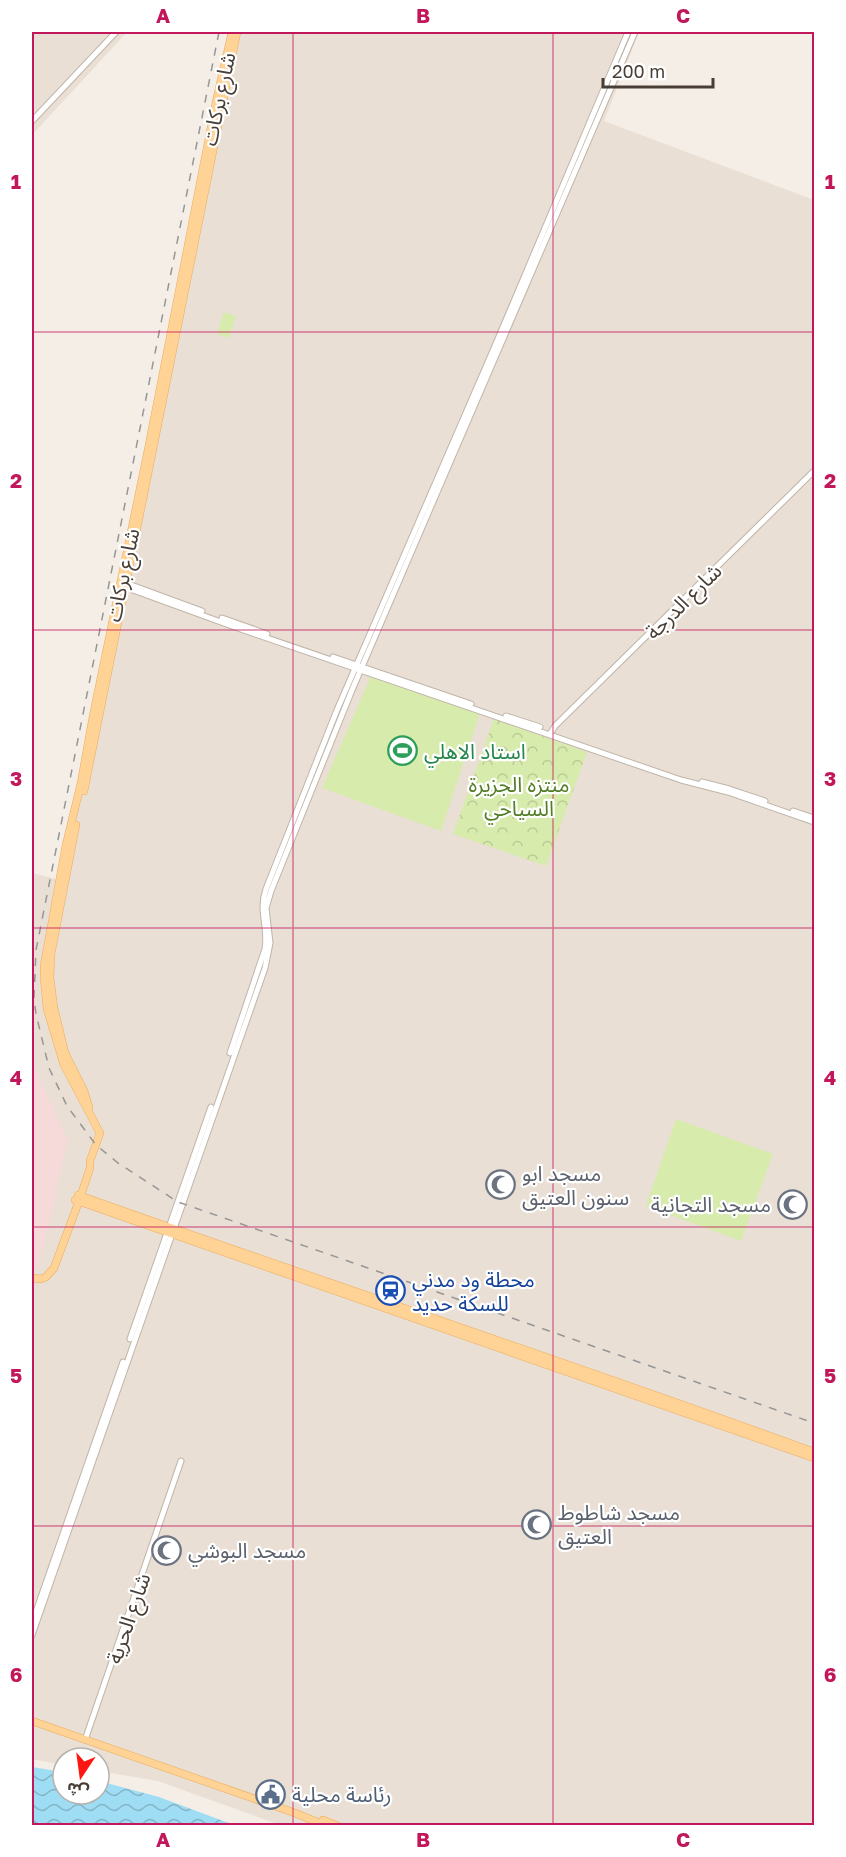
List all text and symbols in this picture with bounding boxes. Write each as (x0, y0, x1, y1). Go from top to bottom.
text: A (156, 3, 170, 27)
text: B (416, 3, 430, 27)
text: C (676, 3, 690, 27)
street label: شارع بركات (195, 50, 244, 149)
scale bar (603, 51, 712, 89)
text: 200 m (612, 60, 665, 82)
text: 1 (11, 169, 21, 193)
text: 1 (825, 169, 835, 193)
text: 2 (10, 468, 22, 492)
text: 2 (824, 468, 836, 492)
street label: شارع بركات (99, 526, 148, 625)
street label: شارع الدرجة (639, 557, 729, 647)
sports icon: استاد الاهلي (387, 735, 419, 767)
place label: استاد الاهلي (424, 738, 526, 768)
text: 3 (10, 766, 22, 790)
text: 3 (824, 766, 836, 790)
park label: منتزه الجزيرة السياحي (468, 771, 570, 825)
text: 4 (10, 1065, 22, 1089)
text: 4 (824, 1065, 836, 1089)
place label: مسجد ابو سنون العتيق (522, 1160, 629, 1211)
mosque icon: مسجد ابو سنون العتيق (485, 1169, 517, 1201)
mosque icon: مسجد التجانية (776, 1188, 808, 1220)
place label: مسجد التجانية (651, 1191, 771, 1217)
place label: محطة ود مدني للسكة حديد (412, 1266, 535, 1316)
station icon: محطة ود مدني للسكة حديد (375, 1275, 407, 1307)
text: 5 (10, 1363, 22, 1387)
text: 5 (824, 1363, 836, 1387)
place label: مسجد شاطوط العتيق (558, 1499, 680, 1550)
mosque icon: مسجد شاطوط العتيق (521, 1508, 553, 1540)
mosque icon: مسجد البوشي (151, 1534, 183, 1566)
place label: مسجد البوشي (188, 1537, 306, 1567)
street label: شارع الحرية (100, 1569, 158, 1668)
text: 6 (10, 1662, 22, 1686)
text: 6 (824, 1662, 836, 1686)
north arrow (51, 1746, 111, 1806)
text: ش (65, 1778, 91, 1803)
public building icon: رئاسة محلية (255, 1778, 287, 1810)
place label: رئاسة محلية (292, 1781, 392, 1807)
text: A (156, 1827, 170, 1851)
text: B (416, 1827, 430, 1851)
text: C (676, 1827, 690, 1851)

